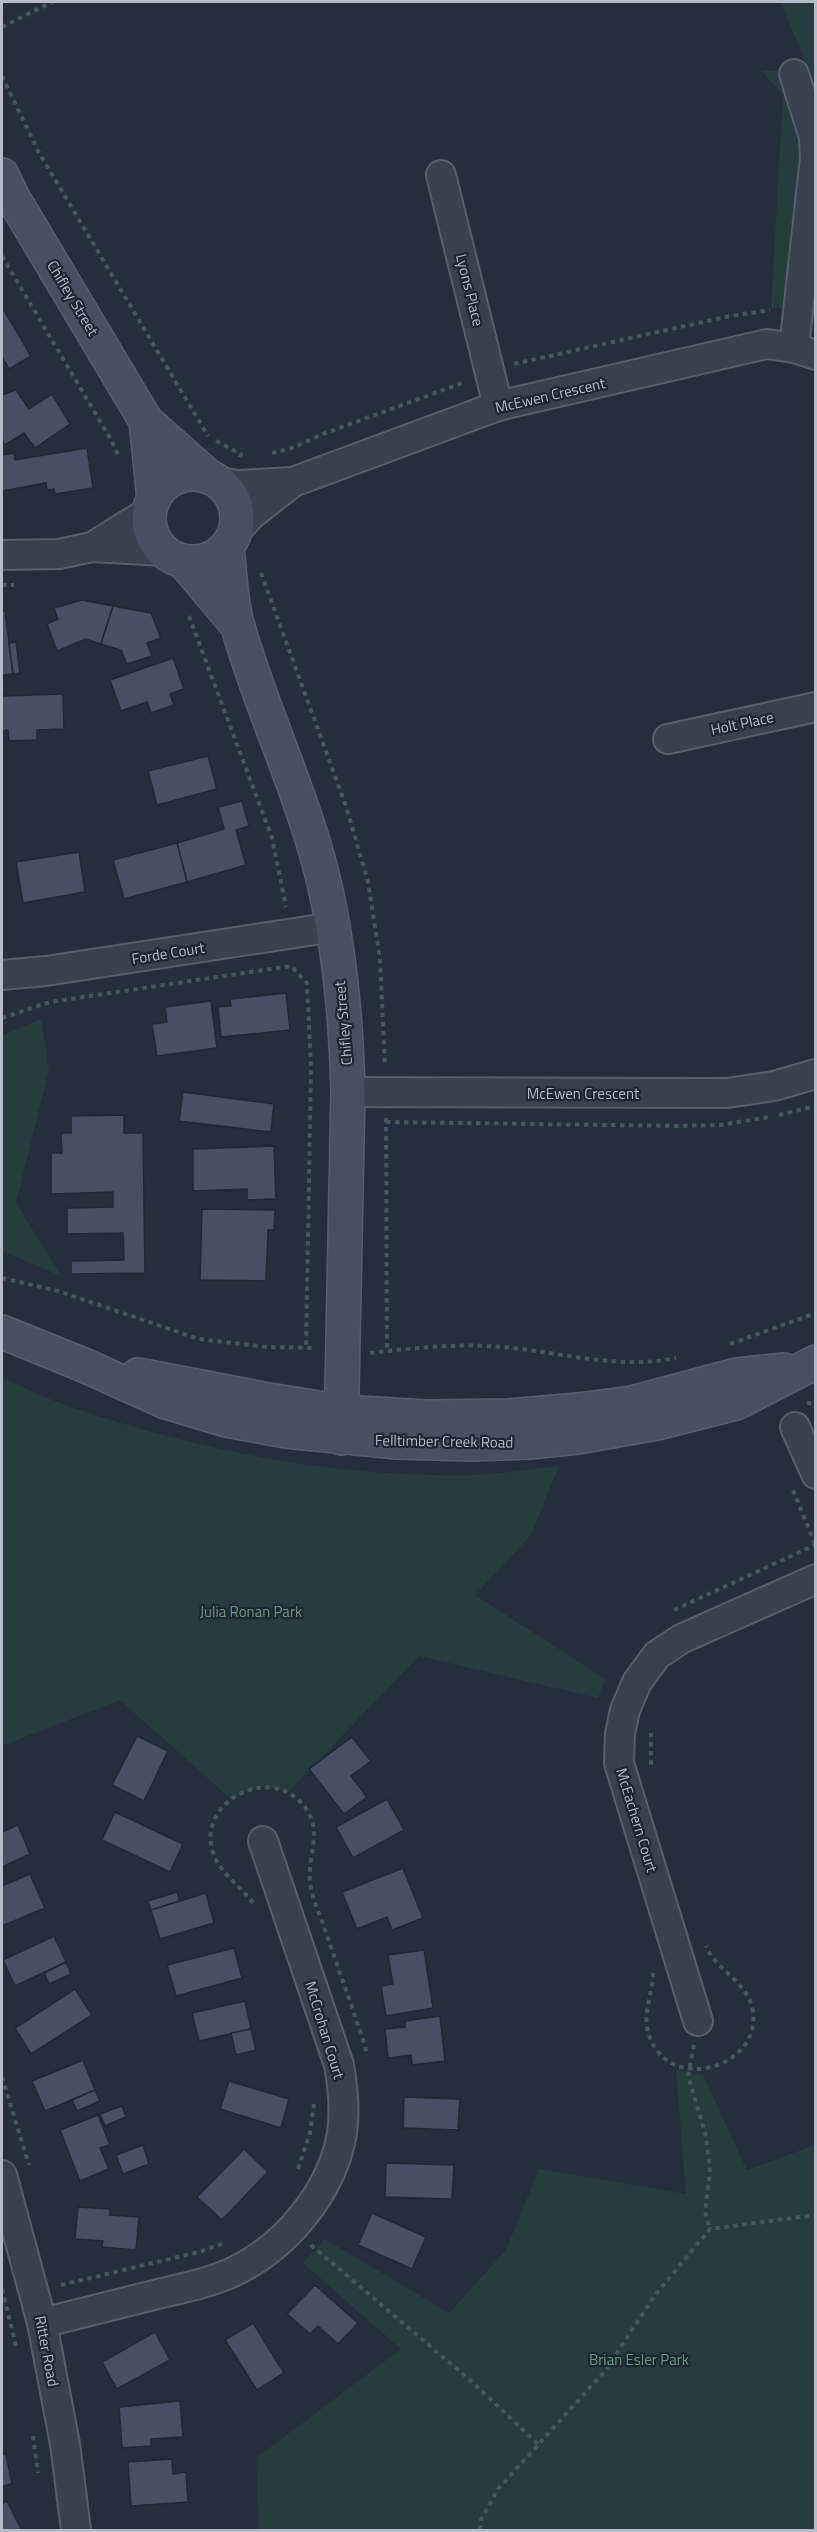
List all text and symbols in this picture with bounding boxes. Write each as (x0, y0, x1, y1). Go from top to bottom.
street label: Lyons Place (450, 251, 490, 329)
street label: Chifley Street (41, 256, 105, 341)
street label: McEwen Crescent (493, 371, 608, 419)
street label: Holt Place (708, 705, 776, 741)
street label: Forde Court (130, 936, 207, 970)
street label: Chifley Street (328, 979, 358, 1066)
street label: McEwen Crescent (527, 1082, 640, 1105)
street label: Felltimber Creek Road (375, 1428, 513, 1454)
park label: Julia Ronan Park (200, 1600, 302, 1623)
street label: McEachern Court (610, 1765, 664, 1876)
street label: McCrohan Court (299, 1978, 351, 2083)
street label: Ritter Road (29, 2314, 65, 2388)
park label: Brian Esler Park (589, 2348, 689, 2371)

